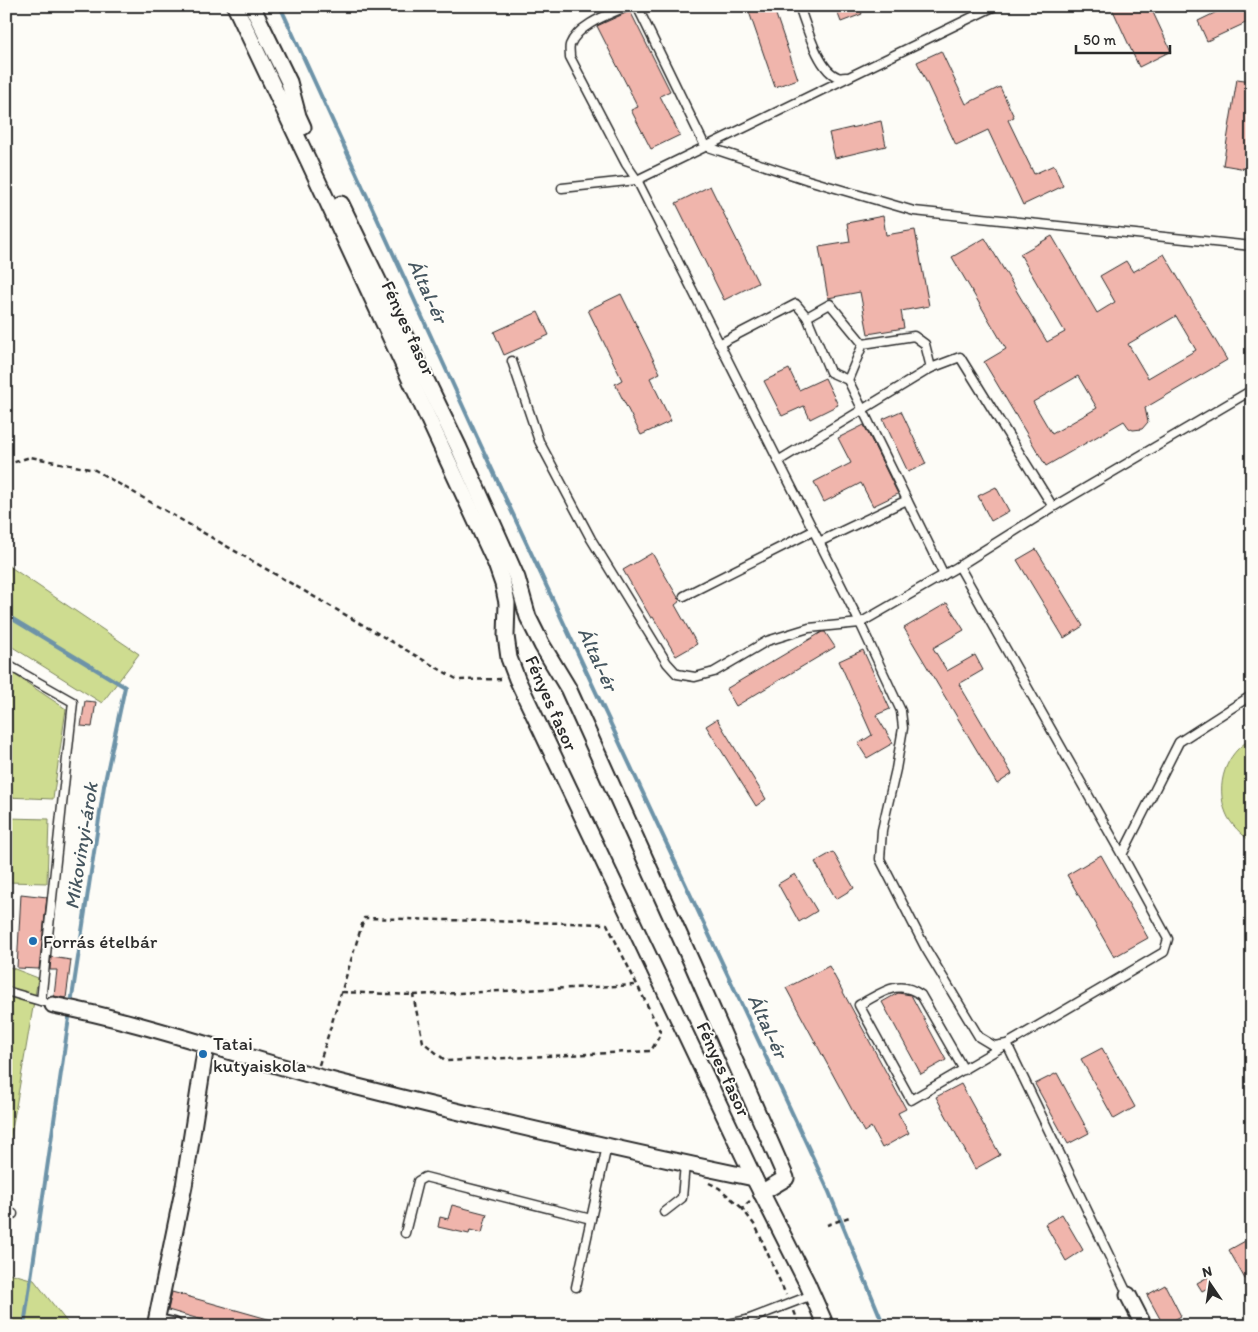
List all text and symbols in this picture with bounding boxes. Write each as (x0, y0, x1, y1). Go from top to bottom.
scale bar (1076, 22, 1169, 54)
text: 50 m (1083, 31, 1116, 49)
water label: Által-ér (403, 255, 454, 329)
street label: Fényes fasor (377, 277, 441, 380)
water label: Által-ér (573, 623, 624, 697)
street label: Fényes fasor (520, 652, 583, 755)
water label: Mikovinyi-árok (59, 779, 103, 911)
place label: Forrás ételbár (43, 930, 158, 953)
marker: Forrás ételbár (27, 935, 39, 947)
water label: Által-ér (743, 990, 794, 1064)
street label: Fényes fasor (692, 1018, 756, 1121)
place label: Tatai kutyaiskola (213, 1032, 306, 1077)
marker: Tatai kutyaiskola (197, 1048, 209, 1060)
north arrow (1186, 1260, 1236, 1310)
text: N (1201, 1262, 1214, 1281)

